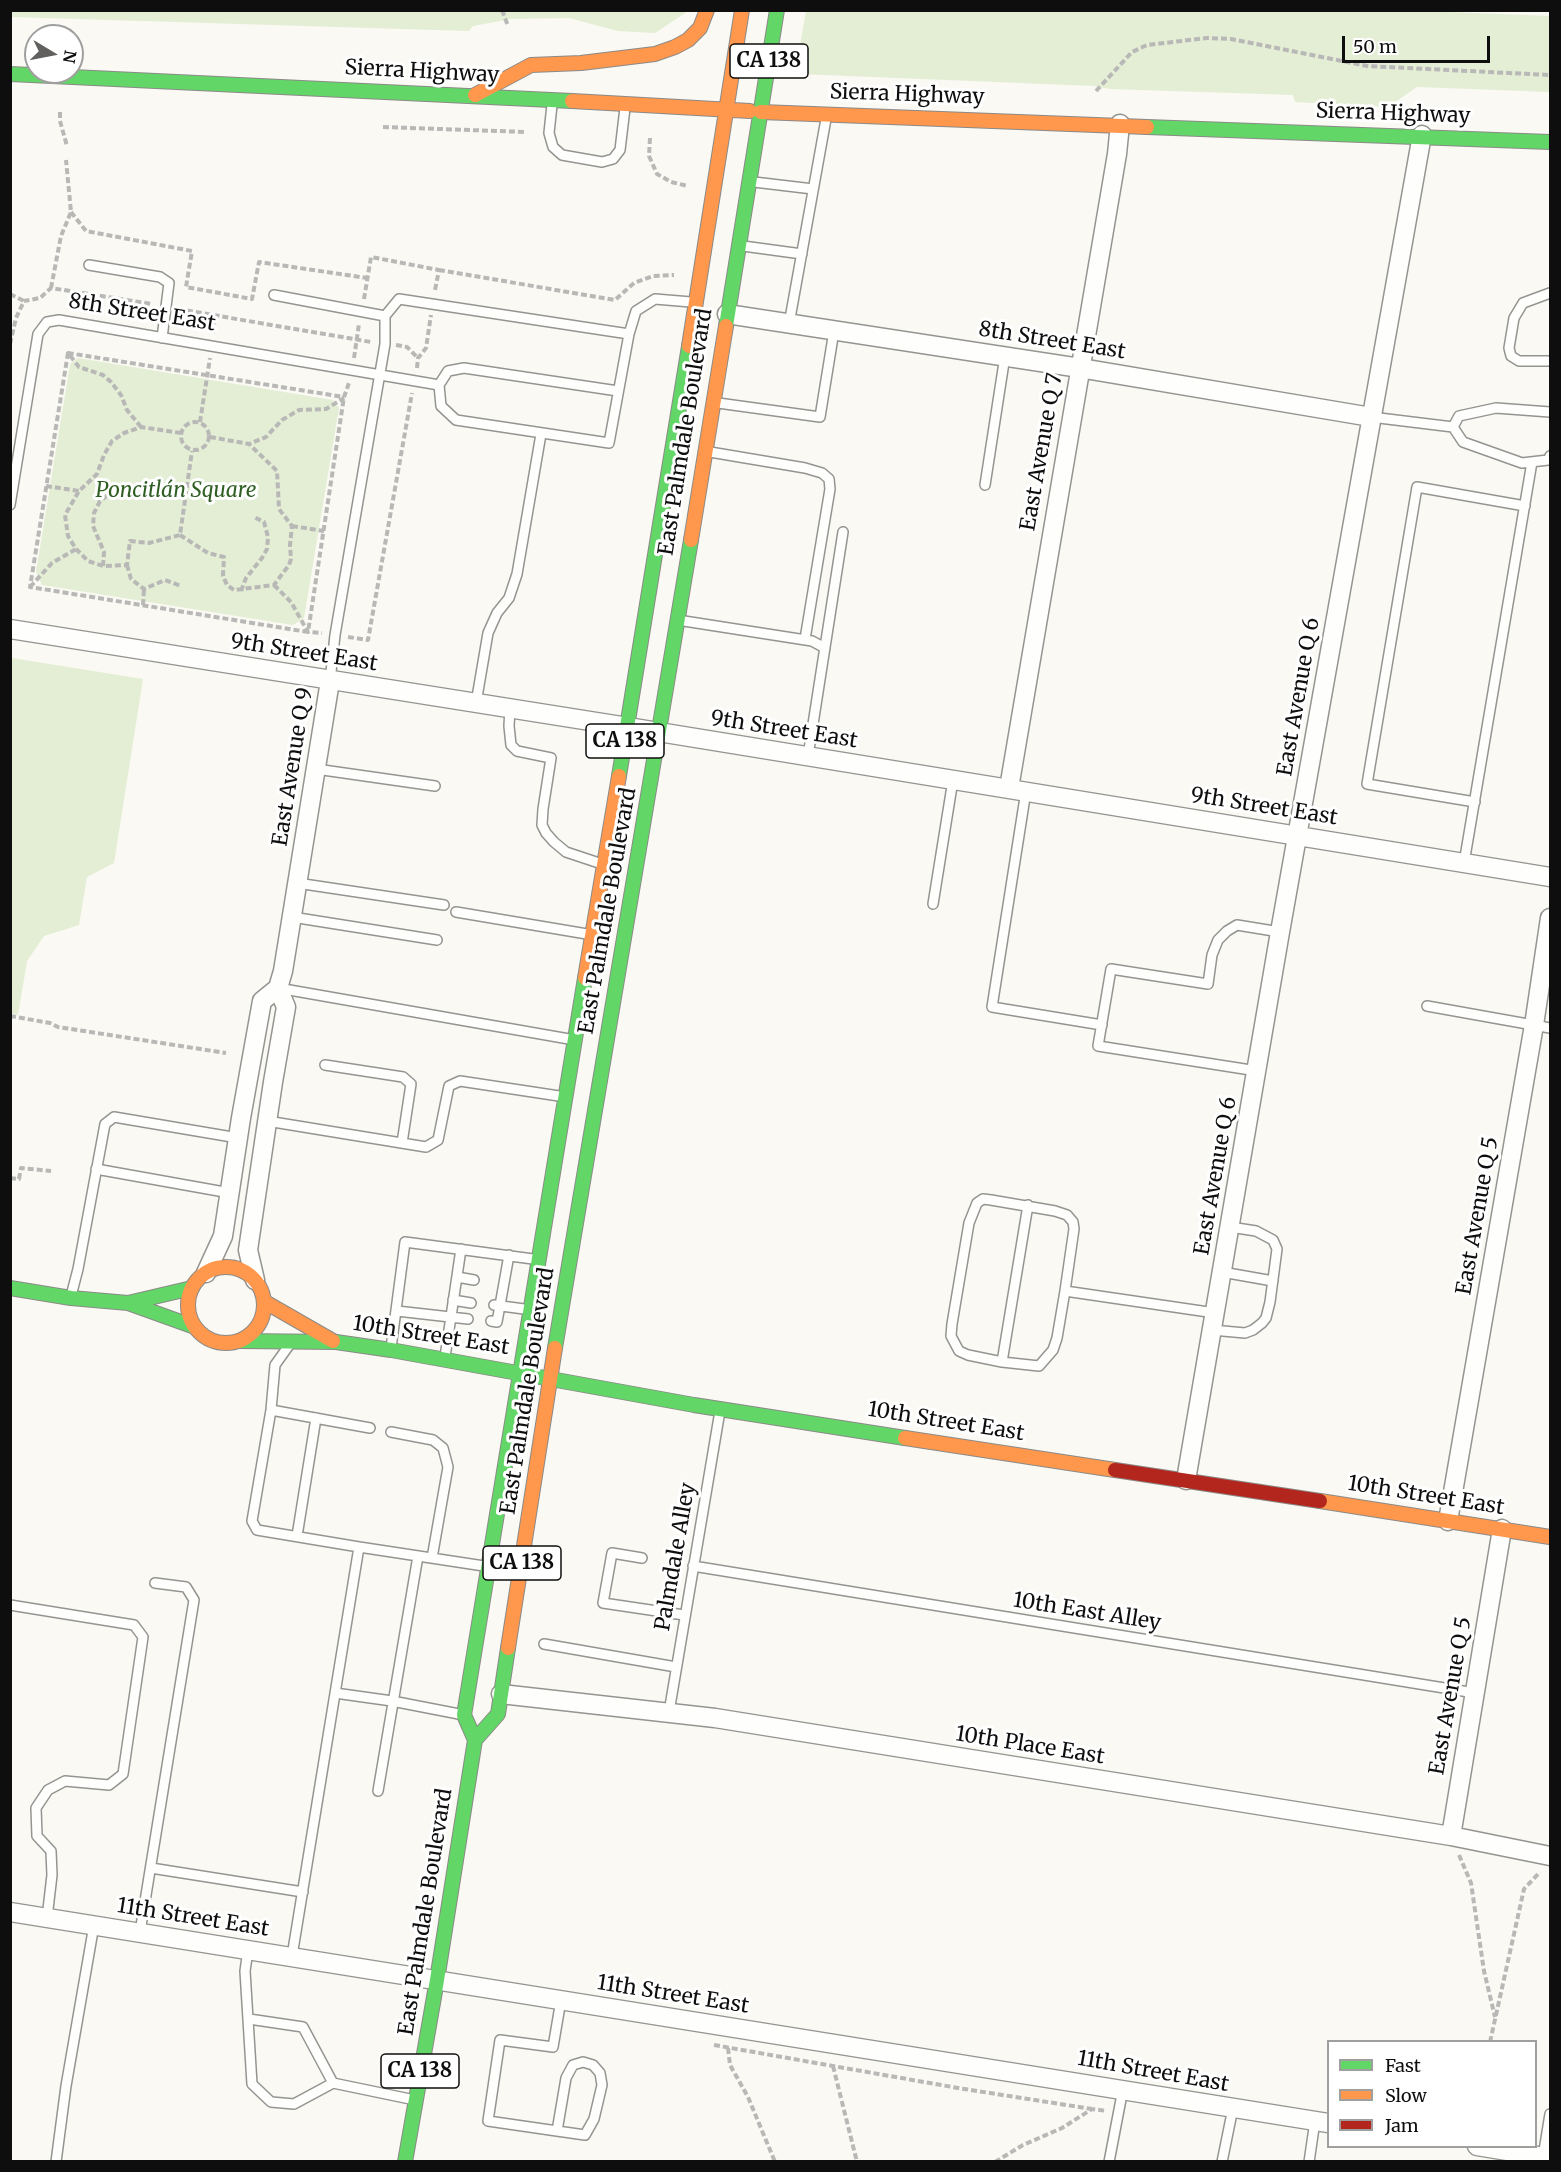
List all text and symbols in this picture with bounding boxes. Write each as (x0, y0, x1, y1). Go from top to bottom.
north arrow (24, 24, 84, 84)
scale bar (1345, 24, 1494, 62)
text: 50 m (1353, 35, 1397, 58)
road number: CA 138 (730, 44, 808, 78)
text: N (59, 49, 81, 65)
street label: Sierra Highway (344, 55, 500, 89)
street label: Sierra Highway (829, 80, 985, 110)
street label: Sierra Highway (1315, 99, 1471, 129)
street label: 8th Street East (67, 289, 217, 337)
street label: East Palmdale Boulevard (654, 307, 718, 557)
street label: 8th Street East (977, 317, 1127, 365)
street label: East Avenue Q 7 (1016, 371, 1068, 533)
park label: Poncitlán Square (96, 478, 256, 504)
street label: East Avenue Q 6 (1273, 616, 1325, 778)
street label: 9th Street East (229, 629, 379, 677)
street label: East Avenue Q 9 (268, 686, 318, 848)
street label: 9th Street East (709, 706, 859, 754)
road number: CA 138 (586, 724, 664, 758)
street label: 9th Street East (1189, 783, 1339, 831)
street label: East Palmdale Boulevard (574, 786, 642, 1036)
street label: East Avenue Q 6 (1190, 1095, 1242, 1257)
street label: East Avenue Q 5 (1452, 1135, 1504, 1297)
street label: East Palmdale Boulevard (496, 1266, 560, 1516)
street label: 10th Street East (351, 1311, 511, 1361)
street label: 10th Street East (866, 1397, 1026, 1447)
street label: 10th Street East (1346, 1471, 1506, 1521)
street label: Palmdale Alley (651, 1481, 701, 1633)
road number: CA 138 (483, 1546, 561, 1580)
street label: 10th East Alley (1011, 1588, 1163, 1636)
street label: East Avenue Q 5 (1425, 1615, 1477, 1777)
street label: 10th Place East (954, 1722, 1106, 1770)
street label: East Palmdale Boulevard (394, 1787, 458, 2037)
street label: 11th Street East (115, 1894, 271, 1942)
street label: 11th Street East (595, 1971, 751, 2019)
legend (1327, 2040, 1537, 2148)
street label: 11th Street East (1075, 2046, 1231, 2098)
road number: CA 138 (381, 2054, 459, 2088)
text: Fast (1385, 2054, 1421, 2077)
text: Slow (1385, 2084, 1427, 2107)
text: Jam (1385, 2114, 1419, 2137)

